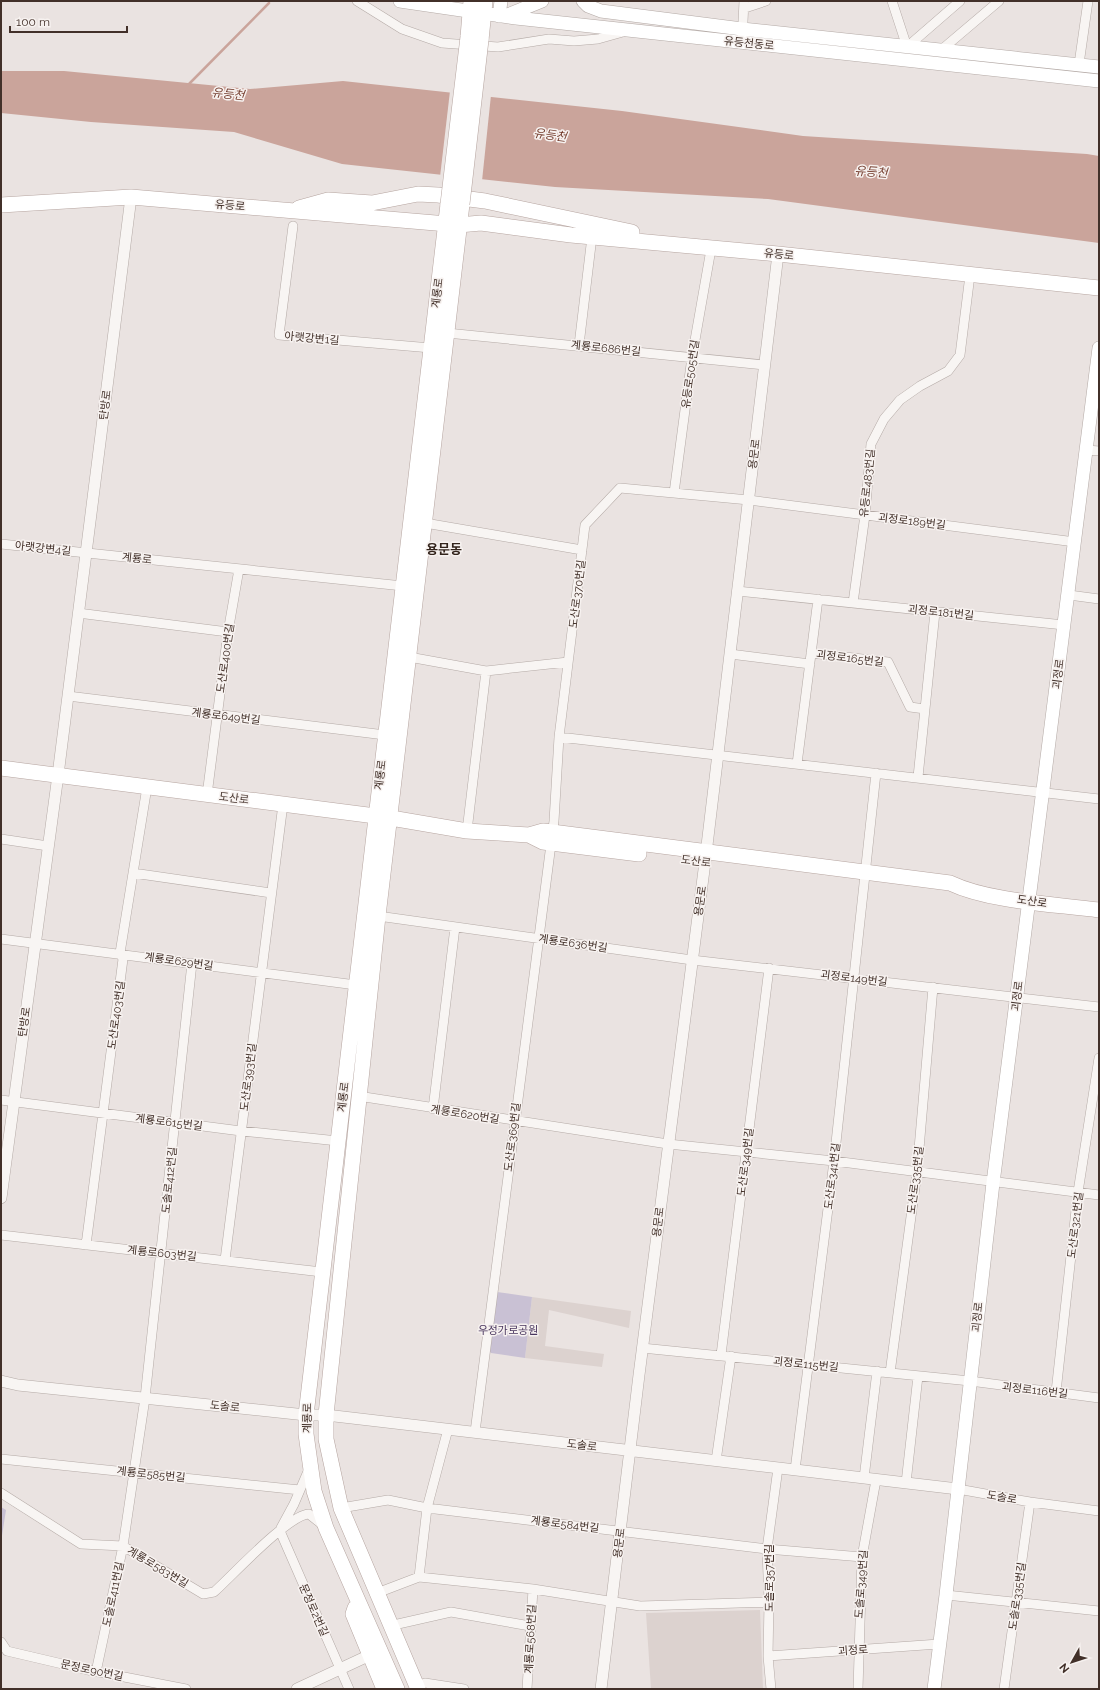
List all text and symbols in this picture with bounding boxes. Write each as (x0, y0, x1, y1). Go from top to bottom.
scale bar (10, 8, 127, 34)
text: 100 m (16, 15, 50, 29)
street label: 유등천동로 (723, 34, 775, 53)
water label: 유등천 (211, 85, 247, 103)
water label: 유등천 (533, 126, 569, 145)
water label: 유등천 (854, 164, 890, 180)
street label: 유등로 (214, 198, 246, 213)
street label: 유등로 (763, 246, 795, 263)
street label: 계룡로 (429, 277, 446, 309)
street label: 아랫강변1길 (284, 330, 340, 347)
street label: 계룡로686번길 (570, 338, 642, 359)
street label: 유등로505번길 (679, 339, 702, 409)
street label: 탄방로 (97, 389, 114, 421)
street label: 용문로 (746, 438, 763, 470)
street label: 유등로483번길 (857, 448, 878, 518)
street label: 괴정로189번길 (877, 511, 947, 532)
street label: 아랫강변4길 (14, 539, 72, 558)
district label: 용문동 (426, 542, 462, 557)
street label: 계룡로 (121, 550, 153, 567)
street label: 도산로370번길 (567, 559, 588, 629)
street label: 괴정로181번길 (907, 603, 975, 622)
street label: 도산로400번길 (214, 622, 237, 694)
street label: 괴정로165번길 (815, 648, 884, 669)
street label: 괴정로 (1050, 658, 1067, 690)
street label: 계룡로649번길 (191, 706, 261, 727)
street label: 계룡로 (372, 759, 389, 791)
street label: 도산로 (218, 790, 250, 807)
street label: 도산로 (680, 853, 712, 870)
street label: 용문로 (692, 885, 709, 917)
street label: 도산로 (1016, 893, 1048, 910)
street label: 계룡로636번길 (537, 932, 608, 955)
street label: 계룡로629번길 (144, 950, 214, 973)
street label: 괴정로149번길 (820, 968, 888, 989)
street label: 도산로403번길 (105, 980, 128, 1050)
street label: 괴정로 (1009, 980, 1026, 1012)
street label: 탄방로 (16, 1006, 33, 1038)
street label: 도산로393번길 (238, 1042, 259, 1112)
street label: 계룡로 (335, 1081, 352, 1113)
street label: 도산로369번길 (502, 1102, 523, 1172)
street label: 계룡로620번길 (429, 1103, 500, 1126)
street label: 계룡로615번길 (134, 1112, 203, 1133)
street label: 도산로349번길 (735, 1127, 756, 1197)
street label: 도산로341번길 (822, 1142, 843, 1210)
street label: 도산로335번길 (905, 1145, 926, 1215)
street label: 도솔로412번길 (160, 1146, 179, 1214)
street label: 도산로321번길 (1065, 1191, 1086, 1259)
street label: 용문로 (650, 1206, 667, 1238)
street label: 계룡로603번길 (127, 1243, 197, 1264)
street label: 괴정로 (969, 1301, 986, 1333)
park label: 우정가로공원 (478, 1324, 538, 1337)
street label: 괴정로115번길 (772, 1355, 839, 1374)
street label: 괴정로116번길 (1001, 1380, 1069, 1401)
street label: 도솔로 (209, 1398, 241, 1415)
street label: 계룡로 (301, 1403, 314, 1433)
street label: 도솔로 (566, 1437, 598, 1454)
street label: 계룡로585번길 (116, 1464, 186, 1485)
street label: 도솔로 (986, 1488, 1018, 1507)
street label: 계룡로584번길 (530, 1514, 600, 1535)
street label: 용문로 (611, 1527, 628, 1559)
street label: 계룡로583번길 (125, 1544, 191, 1591)
street label: 도솔로357번길 (763, 1544, 776, 1612)
street label: 도솔로349번길 (853, 1549, 870, 1619)
street label: 도솔로411번길 (100, 1560, 127, 1628)
street label: 도솔로335번길 (1006, 1561, 1029, 1631)
street label: 문정로2번길 (296, 1582, 331, 1639)
street label: 계룡로568번길 (522, 1604, 539, 1674)
north arrow (1052, 1642, 1092, 1682)
street label: 괴정로 (837, 1643, 869, 1658)
street label: 문정로90번길 (59, 1658, 124, 1683)
text: N (1057, 1661, 1072, 1675)

